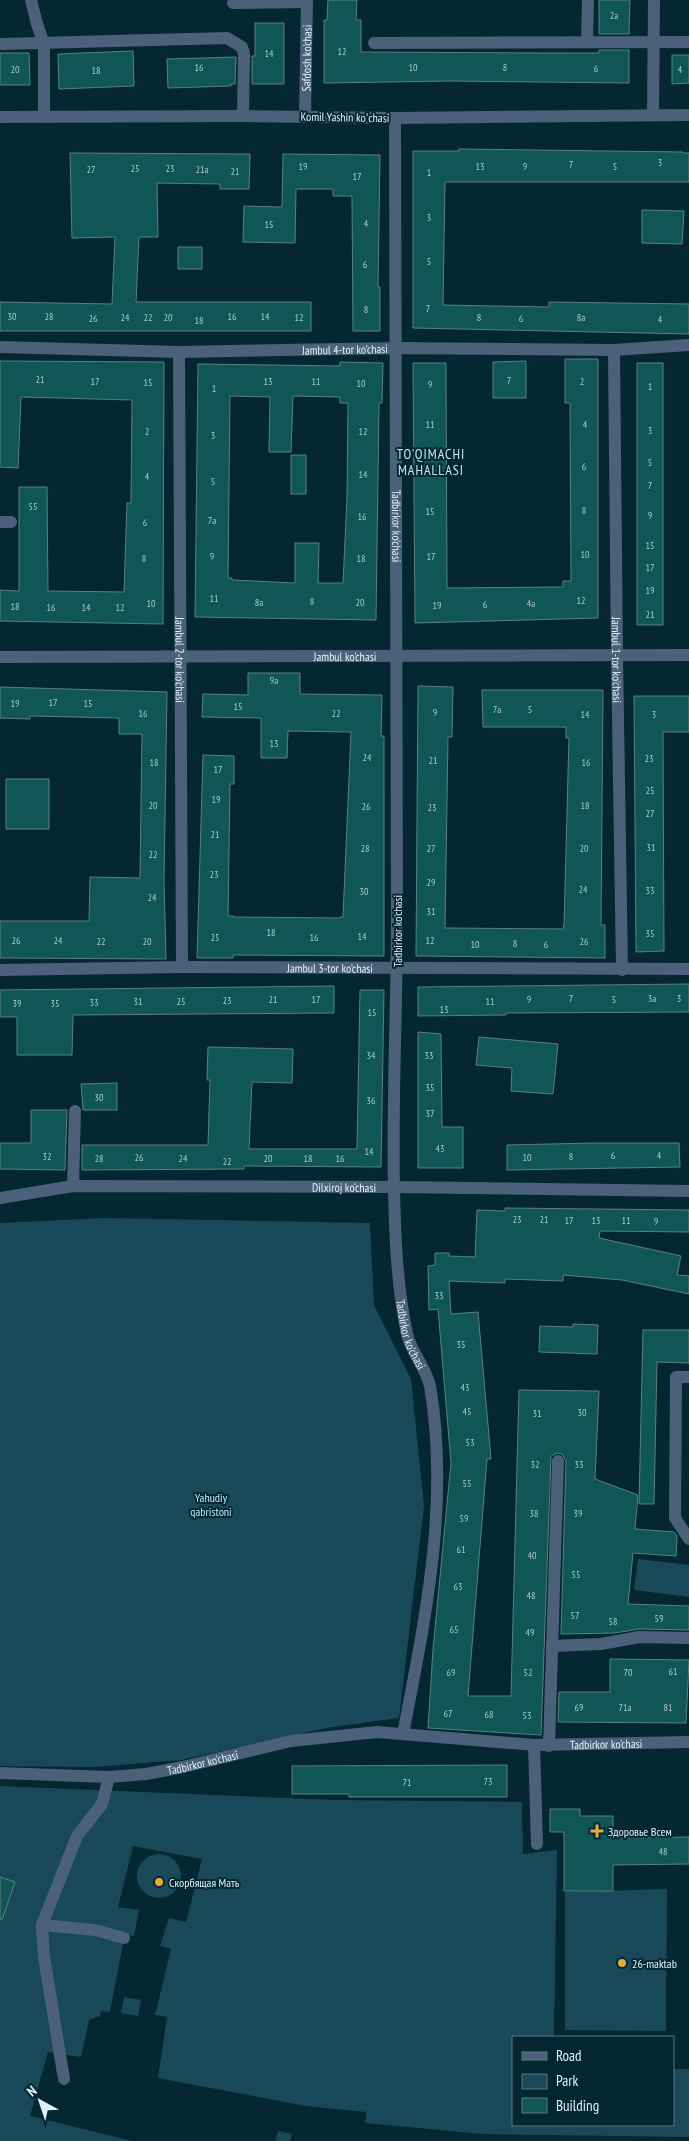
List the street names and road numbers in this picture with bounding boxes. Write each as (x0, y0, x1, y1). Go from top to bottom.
street label: Safdosh ko'chasi (298, 25, 314, 92)
street label: Komil Yashin koʻchasi (300, 109, 390, 125)
street label: Jambul 4-tor ko'chasi (301, 341, 388, 357)
street label: Tadbirkor ko'chasi (390, 490, 405, 562)
street label: Jambul 2-tor ko'chasi (173, 616, 188, 703)
street label: Jambul 1-tor ko'chasi (609, 616, 625, 703)
street label: Jambul ko'chasi (313, 648, 376, 664)
street label: Tadbirkor ko'chasi (390, 895, 405, 967)
street label: Jambul 3-tor ko'chasi (286, 960, 373, 975)
street label: Dilxiroj ko‘chasi (312, 1179, 376, 1194)
street label: Tadbirkor ko'chasi (394, 1298, 429, 1371)
street label: Tadbirkor ko'chasi (570, 1735, 642, 1752)
street label: Tadbirkor ko'chasi (166, 1747, 240, 1777)

